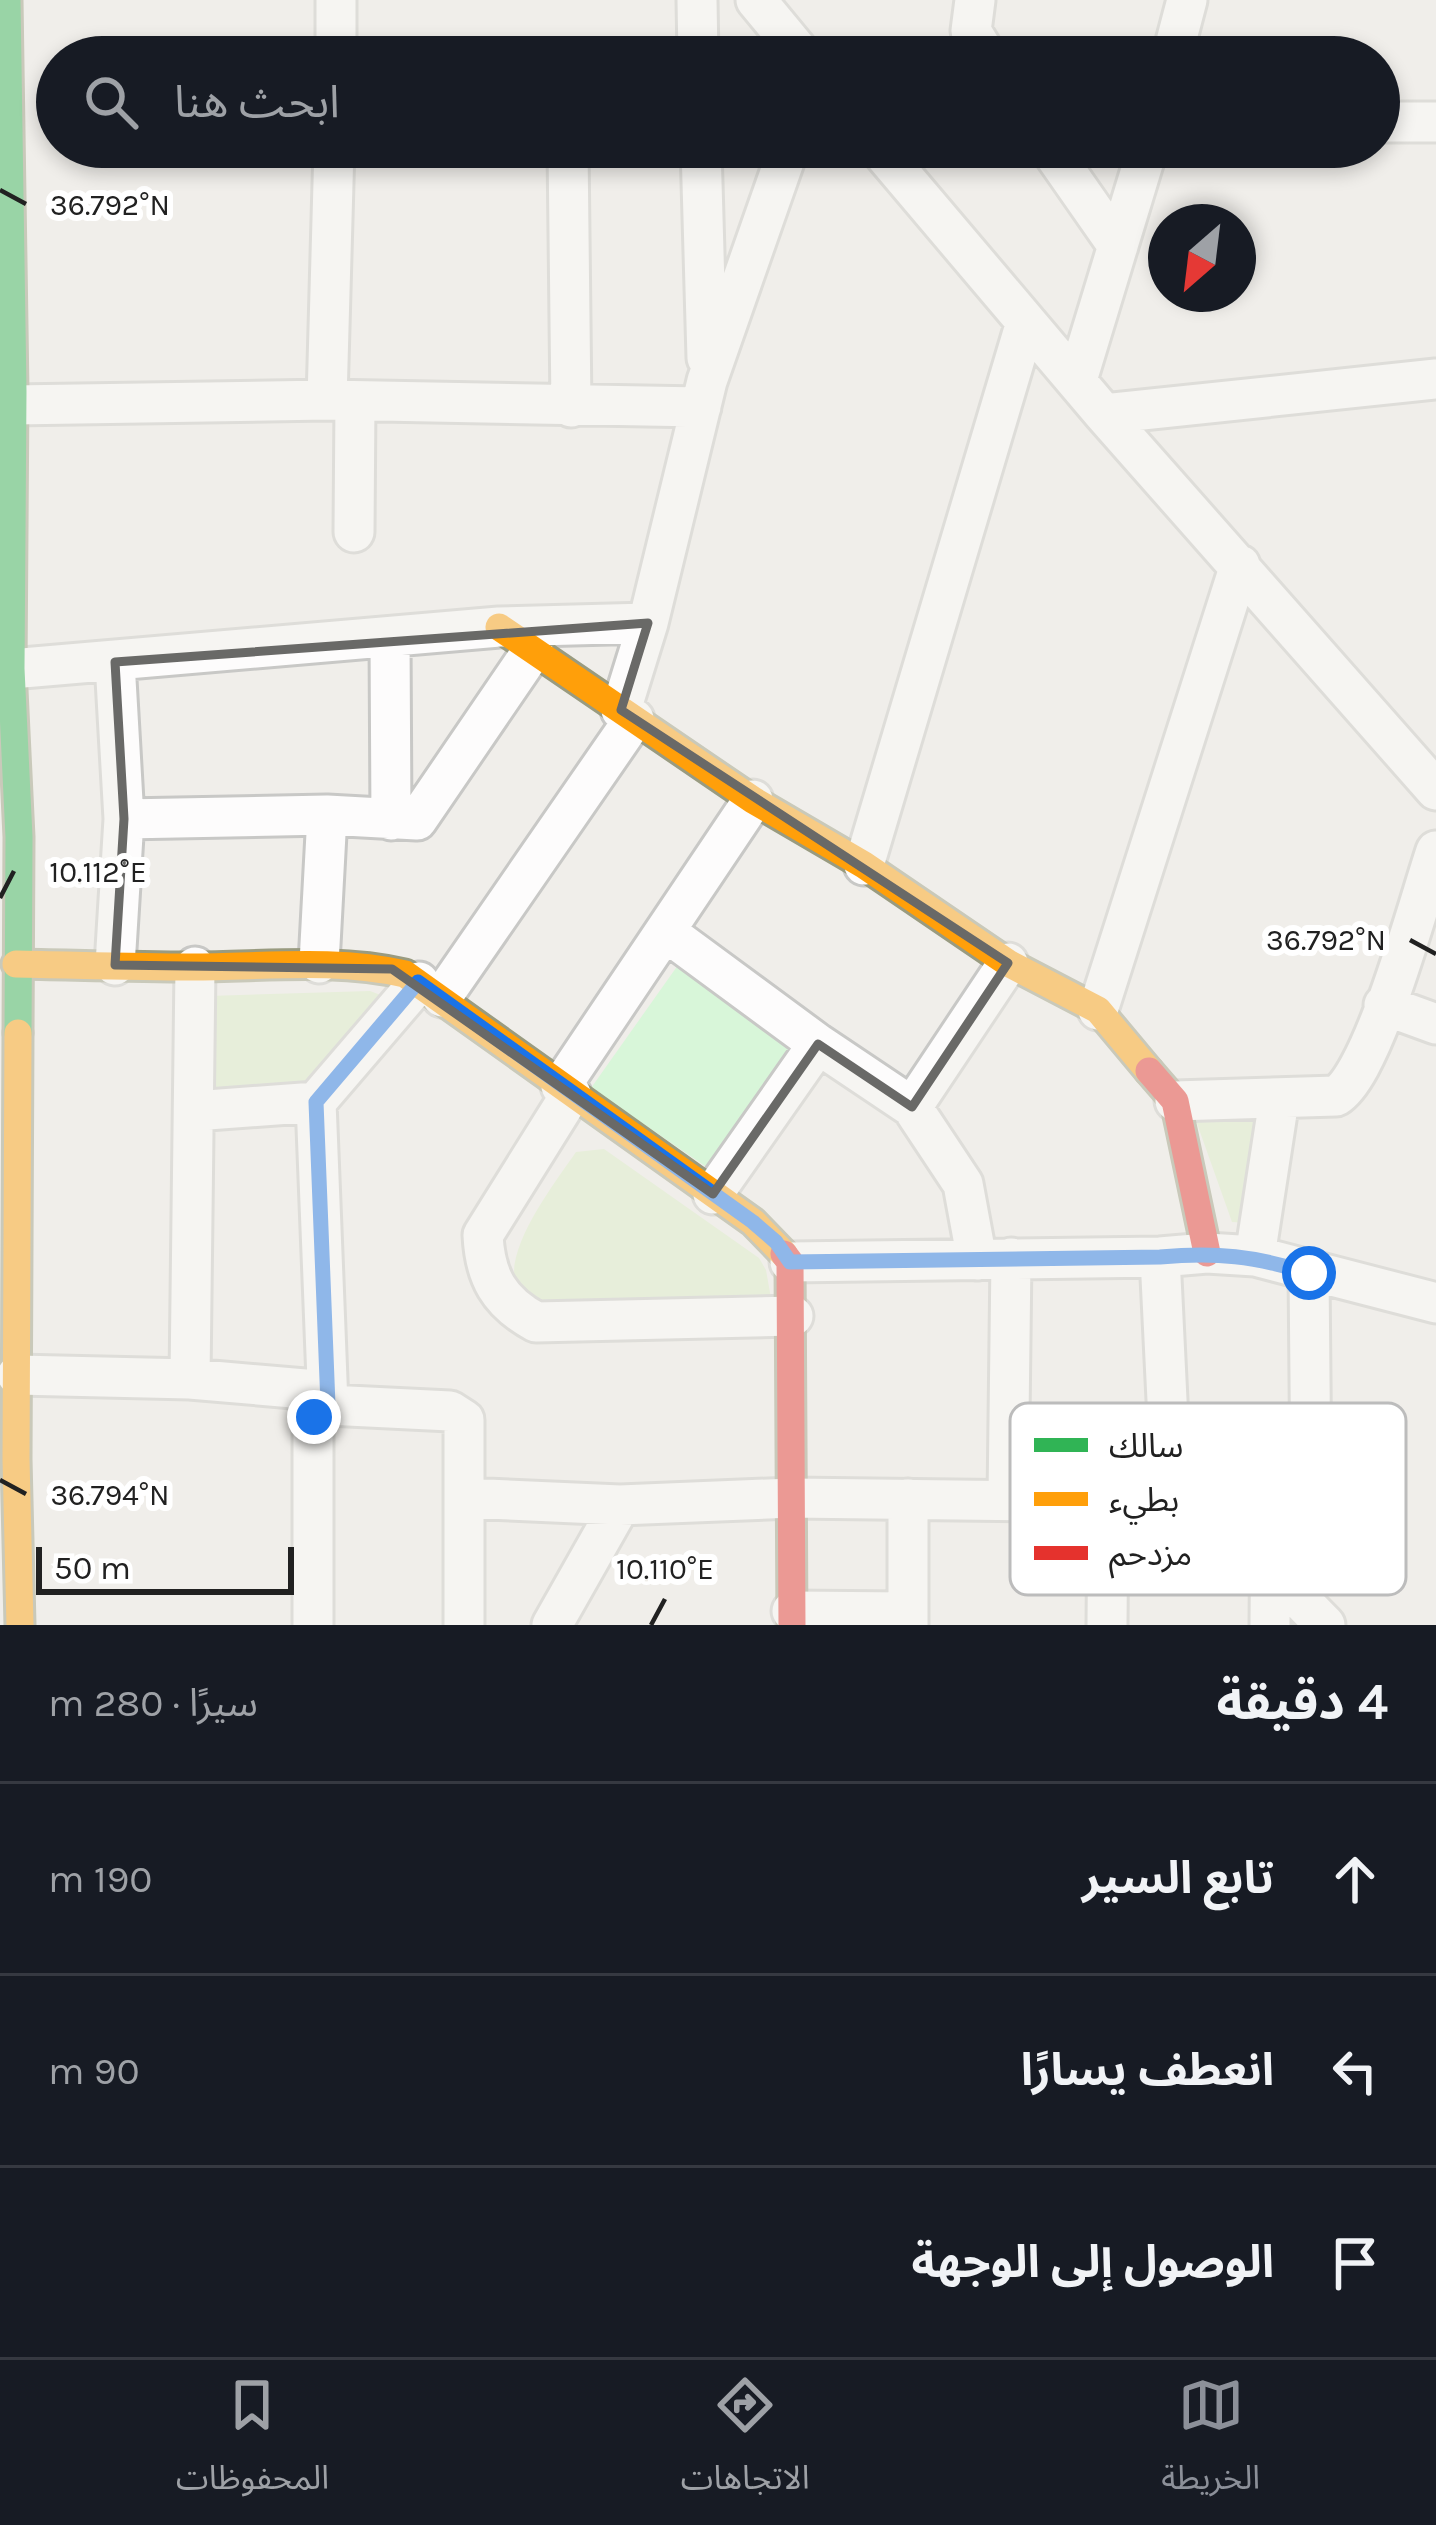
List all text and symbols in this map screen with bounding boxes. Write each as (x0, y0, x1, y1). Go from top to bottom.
search box (36, 36, 1400, 168)
icon: search (78, 69, 144, 135)
text: ابحث هنا (174, 76, 340, 128)
text: 36.792°N (50, 187, 170, 223)
north arrow (1148, 204, 1256, 312)
text: 10.112°E (49, 854, 147, 890)
text: 36.792°N (1266, 922, 1386, 958)
route start (1282, 1246, 1336, 1300)
route end (287, 1390, 341, 1444)
legend (1010, 1403, 1406, 1595)
text: سالك (1109, 1427, 1183, 1465)
text: 36.794°N (50, 1477, 170, 1513)
text: بطيء (1109, 1481, 1179, 1525)
text: مزدحم (1109, 1535, 1192, 1579)
scale bar (36, 1541, 294, 1594)
text: 50 m (54, 1549, 131, 1587)
text: 10.110°E (616, 1551, 714, 1587)
text: 4 دقيقة (1216, 1672, 1388, 1732)
text: سيرًا · 280 m (48, 1680, 258, 1726)
icon: ahead (1322, 1846, 1388, 1912)
text: تابع السير (1082, 1852, 1274, 1904)
text: 190 m (48, 1856, 152, 1902)
icon: left (1322, 2038, 1388, 2104)
text: انعطف يسارًا (1021, 2044, 1274, 2096)
text: 90 m (48, 2048, 140, 2094)
icon: arrive (1322, 2230, 1388, 2296)
text: الوصول إلى الوجهة (911, 2236, 1274, 2288)
tab: المحفوظات (176, 2372, 329, 2513)
tab: الاتجاهات (681, 2372, 810, 2513)
tab: الخريطة (1161, 2372, 1260, 2513)

